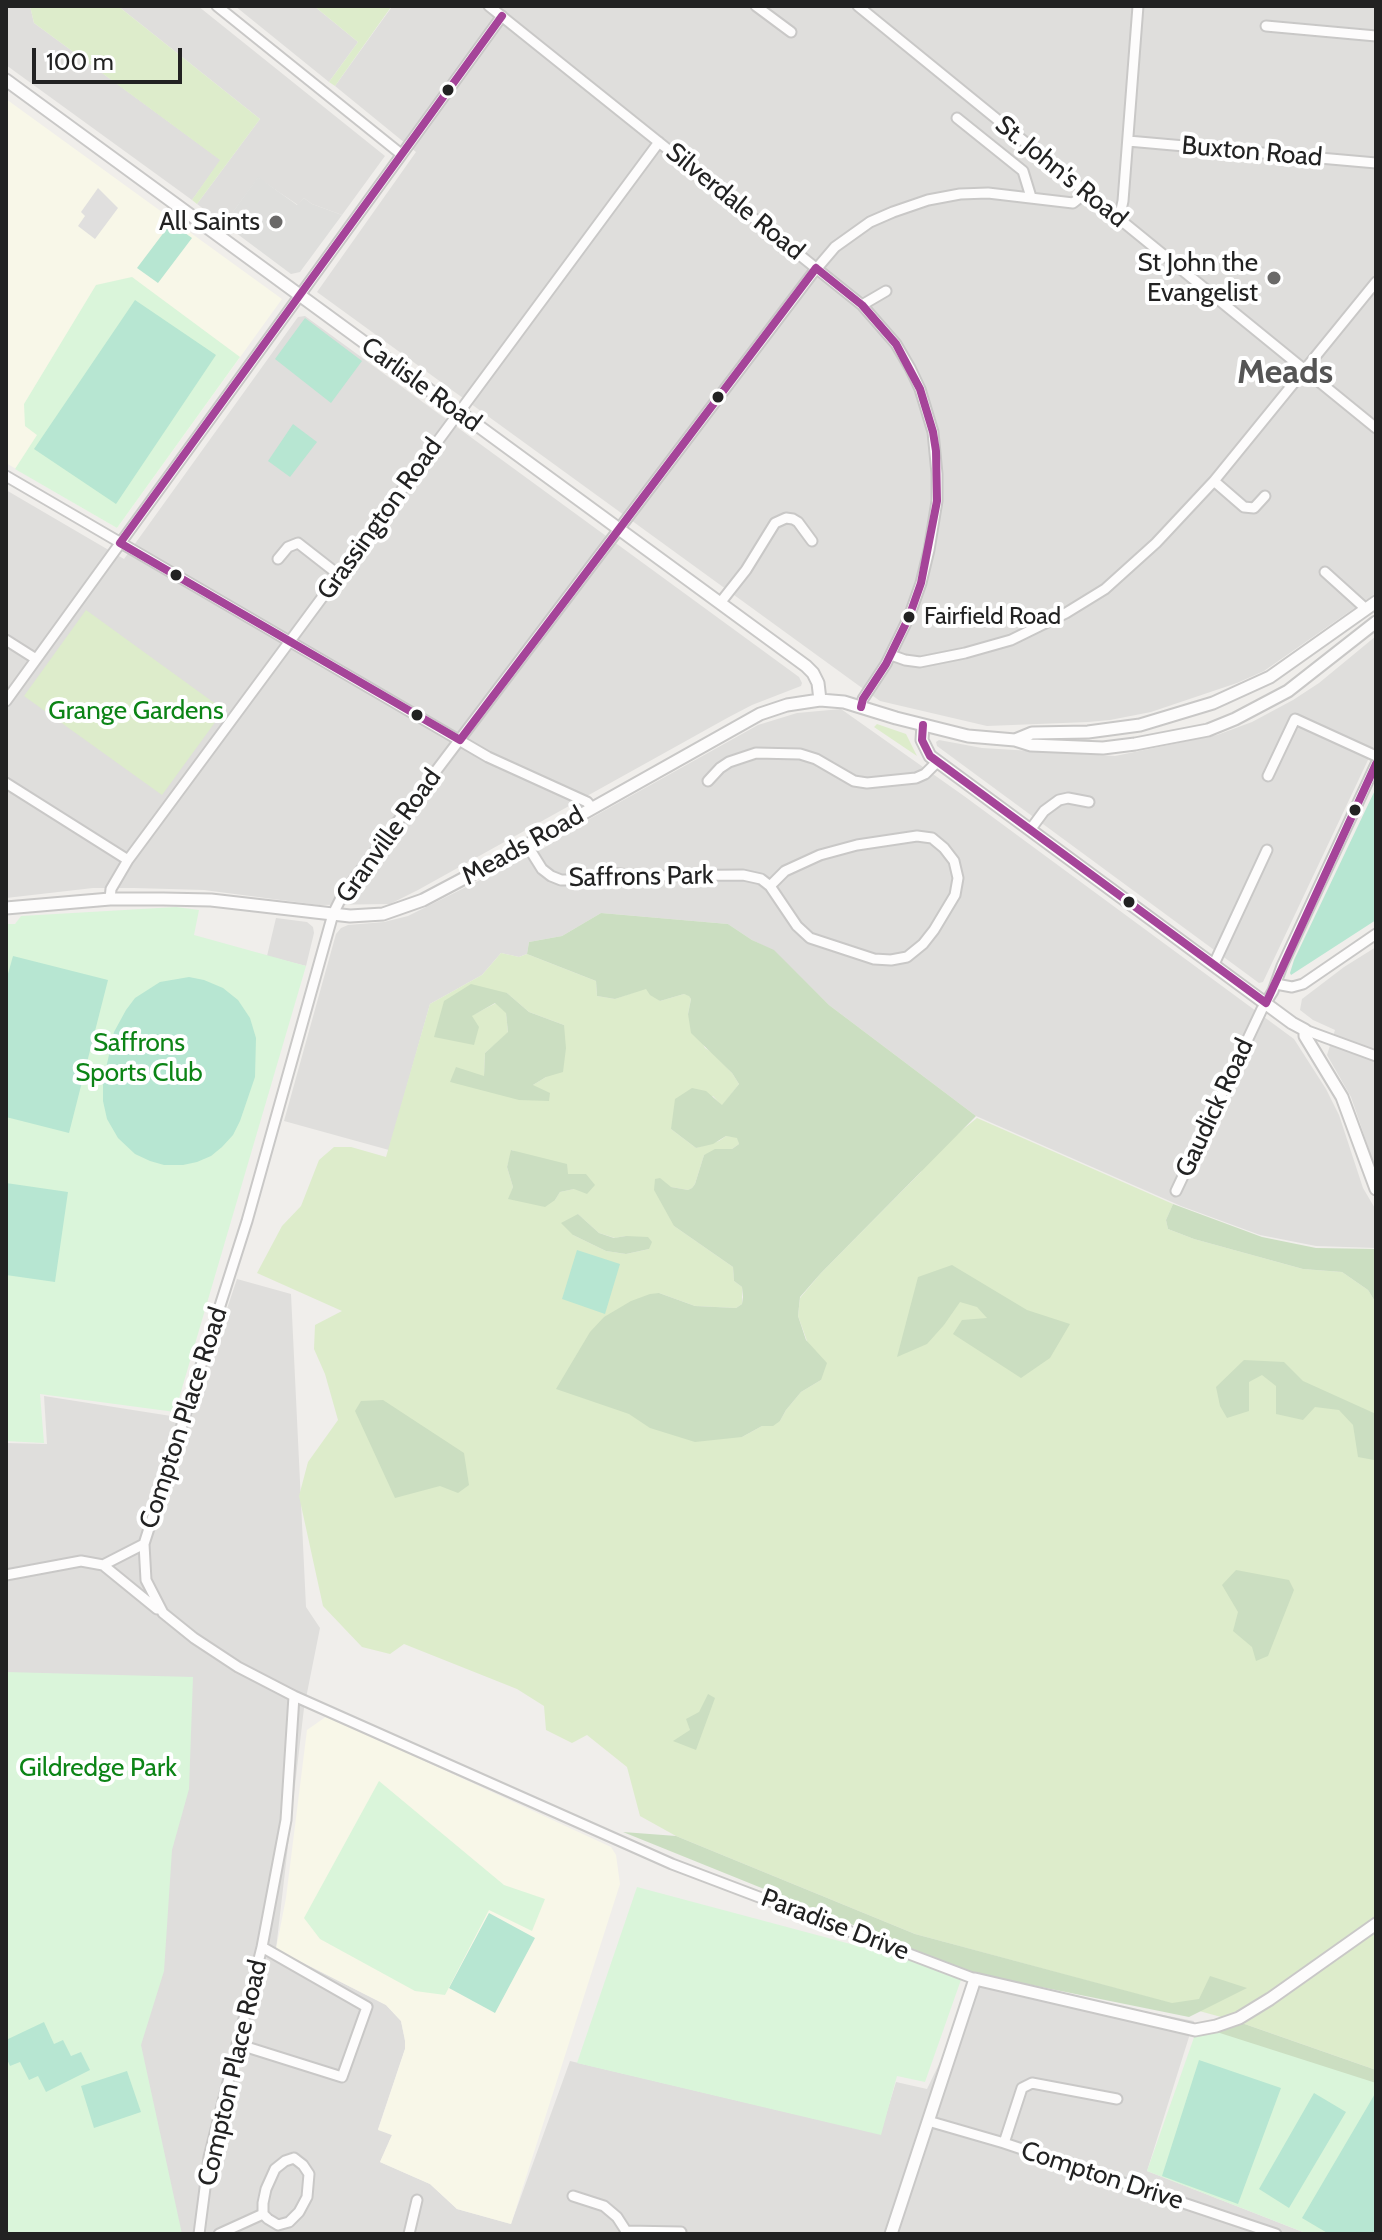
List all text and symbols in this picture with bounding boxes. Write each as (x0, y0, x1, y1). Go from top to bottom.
scale bar (36, 32, 186, 82)
text: 100 m (46, 47, 114, 76)
unlabelled marker (440, 82, 456, 98)
street label: St. John's Road (989, 109, 1133, 235)
street label: Buxton Road (1180, 130, 1324, 174)
street label: Silverdale Road (660, 137, 810, 267)
place label: All Saints (159, 206, 260, 238)
marker: All Saints (267, 213, 285, 231)
place label: St John the Evangelist (1137, 247, 1258, 308)
marker: St John the Evangelist (1265, 269, 1283, 287)
street label: Carlisle Road (355, 331, 487, 439)
district label: Meads (1237, 353, 1333, 393)
unlabelled marker (710, 389, 726, 405)
street label: Grassington Road (311, 432, 449, 606)
unlabelled marker (168, 567, 184, 583)
place label: Fairfield Road (924, 603, 1061, 631)
marker: Fairfield Road (901, 609, 917, 625)
park label: Grange Gardens (48, 695, 224, 727)
unlabelled marker (409, 707, 425, 723)
street label: Granville Road (330, 763, 448, 909)
street label: Meads Road (457, 800, 589, 892)
unlabelled marker (1347, 802, 1363, 818)
street label: Saffrons Park (568, 860, 714, 894)
unlabelled marker (1121, 894, 1137, 910)
park label: Saffrons Sports Club (75, 1027, 203, 1088)
street label: Gaudick Road (1169, 1034, 1261, 1182)
street label: Compton Place Road (133, 1303, 235, 1533)
park label: Gildredge Park (19, 1752, 177, 1784)
street label: Paradise Drive (757, 1883, 913, 1967)
street label: Compton Place Road (192, 1957, 274, 2189)
street label: Compton Drive (1017, 2135, 1187, 2217)

